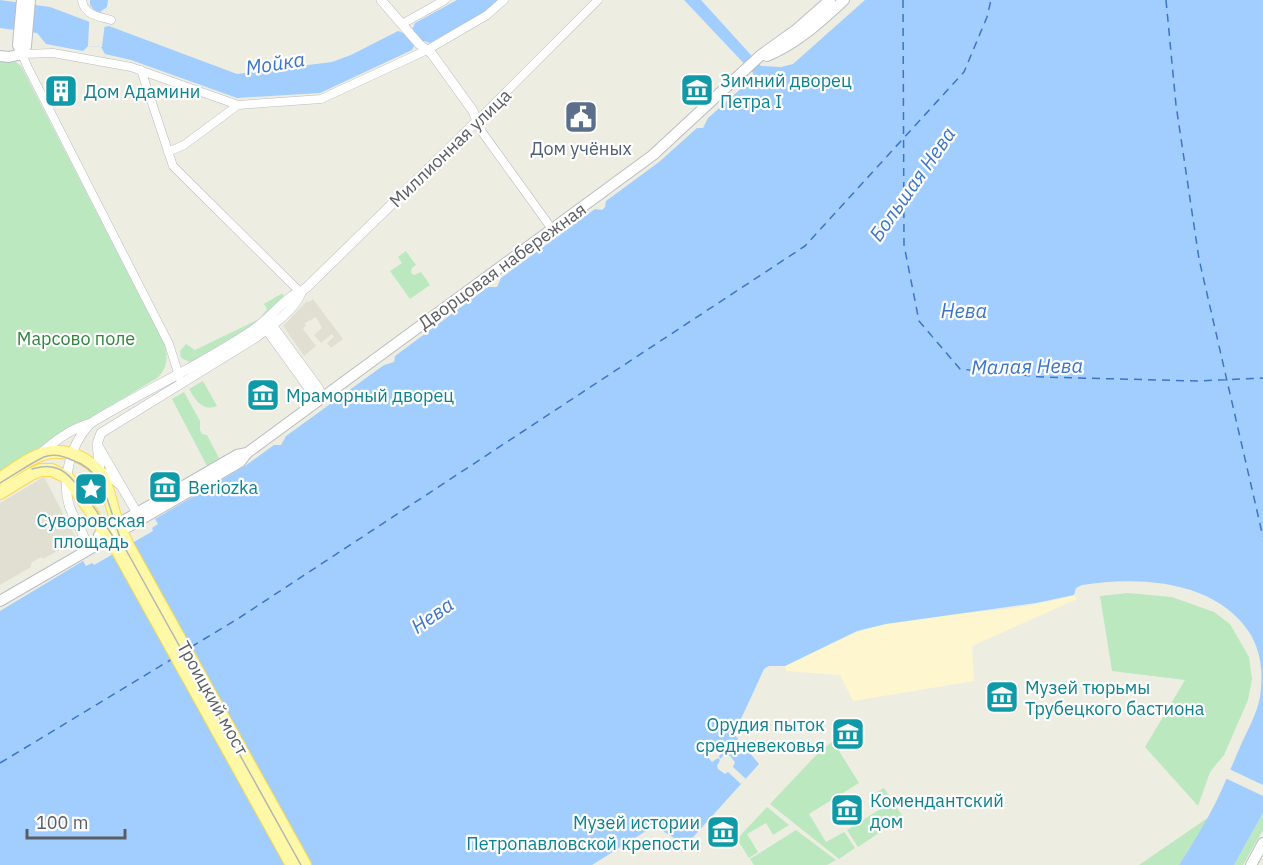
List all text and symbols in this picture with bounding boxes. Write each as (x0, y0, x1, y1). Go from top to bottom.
water label: Мойка (243, 45, 307, 81)
place label: Зимний дворец Петра I (720, 69, 852, 113)
museum icon: Зимний дворец Петра I (679, 72, 715, 108)
building icon: Дом Адамини (43, 73, 79, 109)
place label: Дом Адамини (84, 80, 200, 103)
street label: Миллионная улица (384, 84, 516, 212)
public building icon: Дом учёных (563, 99, 599, 135)
water label: Большая Нева (863, 121, 961, 247)
place label: Дом учёных (530, 137, 632, 160)
street label: Дворцовая набережная (414, 197, 590, 335)
water label: Нева (941, 297, 987, 324)
park label: Марсово поле (17, 327, 135, 350)
water label: Малая Нева (971, 352, 1083, 380)
museum icon: Мраморный дворец (245, 377, 281, 413)
place label: Мраморный дворец (286, 384, 454, 407)
museum icon: Beriozka (147, 469, 183, 505)
place icon: Суворовская площадь (73, 471, 109, 507)
place label: Beriozka (188, 476, 258, 499)
place label: Суворовская площадь (37, 509, 145, 553)
water label: Нева (405, 591, 459, 639)
street label: Троицкий мост (172, 637, 254, 760)
place label: Музей тюрьмы Трубецкого бастиона (1025, 676, 1205, 720)
museum icon: Музей тюрьмы Трубецкого бастиона (984, 679, 1020, 715)
place label: Орудия пыток средневековья (696, 713, 825, 757)
museum icon: Орудия пыток средневековья (830, 716, 866, 752)
place label: Комендантский дом (870, 789, 1004, 833)
museum icon: Комендантский дом (829, 792, 865, 828)
scale bar (27, 802, 124, 840)
text: 100 m (36, 811, 88, 834)
place label: Музей истории Петропавловской крепости (466, 811, 700, 855)
museum icon: Музей истории Петропавловской крепости (705, 814, 741, 850)

